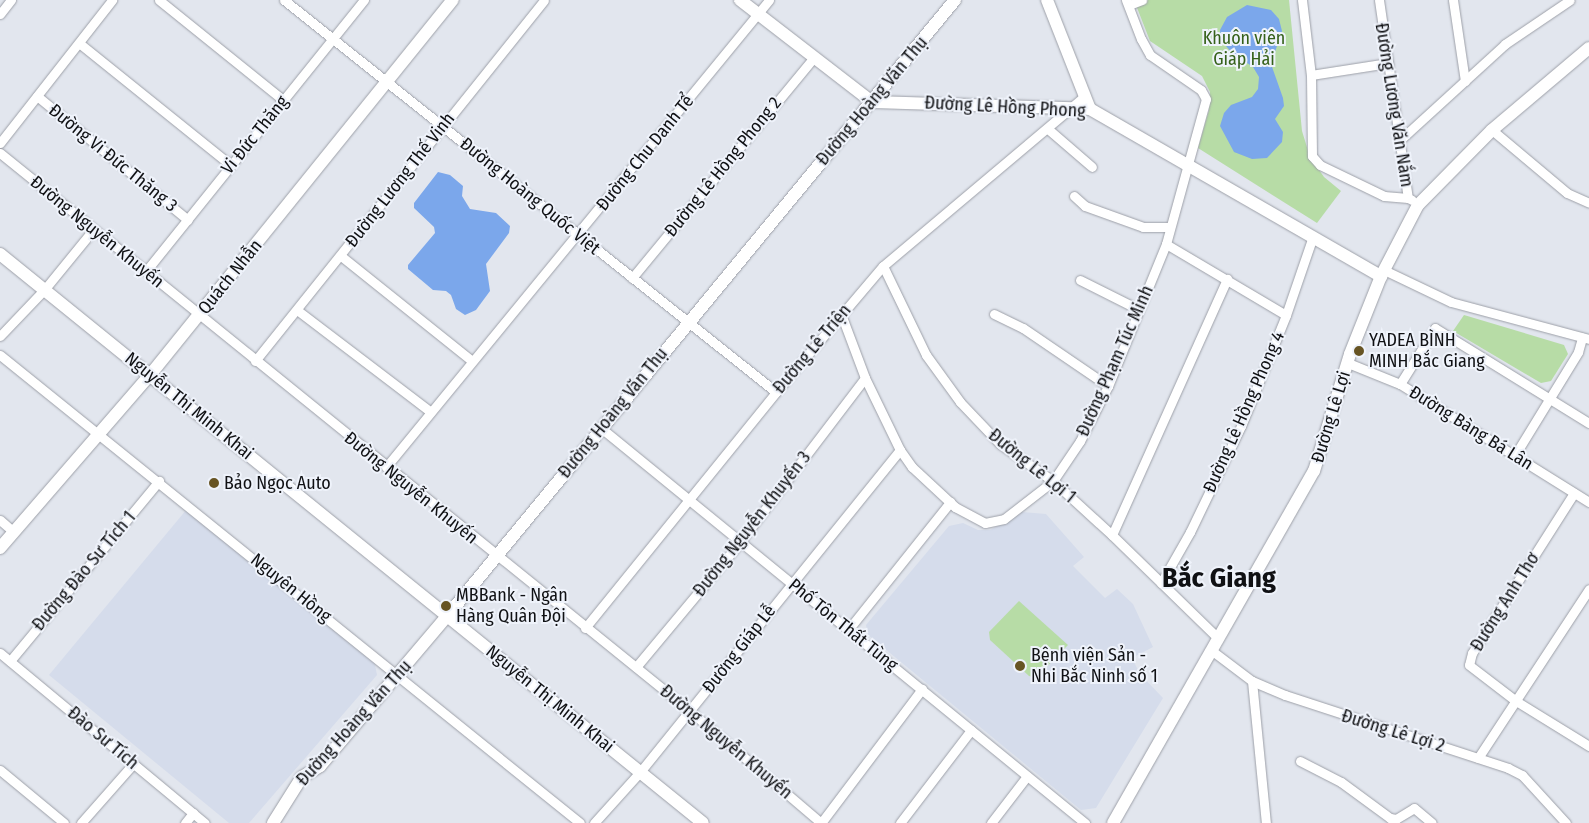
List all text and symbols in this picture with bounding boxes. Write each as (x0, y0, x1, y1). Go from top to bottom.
street label: Đường Lương Văn Nắm (1370, 21, 1418, 189)
park label: Khuôn viên Giáp Hải (1203, 28, 1285, 70)
street label: Đường Hoàng Văn Thụ (812, 32, 932, 170)
street label: Vi Đức Thăng (217, 91, 293, 179)
street label: Đường Chu Danh Tể (592, 91, 698, 215)
street label: Đường Lê Hồng Phong (924, 92, 1086, 122)
street label: Đường Lê Hồng Phong 2 (660, 93, 786, 241)
street label: Đường Vi Đức Thăng 3 (44, 100, 182, 216)
street label: Đường Lương Thế Vinh (341, 108, 459, 252)
street label: Đường Hoàng Quốc Việt (456, 133, 604, 259)
street label: Đường Nguyễn Khuyến (26, 171, 168, 293)
street label: Quách Nhẫn (193, 235, 267, 319)
street label: Đường Phạm Túc Minh (1072, 282, 1158, 440)
street label: Đường Lê Triện (768, 300, 856, 398)
street label: Đường Lê Hồng Phong 4 (1199, 328, 1289, 496)
place label: YADEA BÌNH MINH Bắc Giang (1369, 330, 1485, 372)
street label: Đường Hoàng Văn Thụ (554, 343, 672, 483)
marker: YADEA BÌNH MINH Bắc Giang (1353, 345, 1365, 357)
street label: Nguyễn Thị Minh Khai (121, 348, 257, 464)
street label: Đường Lê Lợi (1307, 369, 1355, 465)
street label: Đường Bàng Bá Lân (1405, 381, 1537, 475)
street label: Đường Lê Lợi 1 (984, 424, 1080, 508)
street label: Đường Nguyễn Khuyến (340, 427, 482, 549)
street label: Đường Nguyễn Khuyến 3 (689, 447, 815, 601)
place label: Bảo Ngọc Auto (224, 472, 331, 494)
marker: Bảo Ngọc Auto (208, 477, 220, 489)
street label: Đường Đào Sư Tích 1 (28, 507, 140, 635)
street label: Nguyên Hồng (246, 549, 336, 627)
street label: Đường Anh Thơ (1466, 549, 1544, 655)
district label: Bắc Giang (1162, 561, 1276, 595)
street label: Phố Tôn Thất Tùng (784, 574, 902, 676)
place label: MBBank - Ngân Hàng Quân Đội (456, 585, 568, 628)
marker: MBBank - Ngân Hàng Quân Đội (440, 600, 452, 612)
street label: Đường Giáp Lễ (698, 601, 780, 697)
street label: Nguyễn Thị Minh Khai (482, 641, 618, 757)
place label: Bệnh viện Sản - Nhi Bắc Ninh số 1 (1031, 645, 1158, 688)
street label: Đường Hoàng Văn Thụ (292, 656, 416, 790)
marker: Bệnh viện Sản - Nhi Bắc Ninh số 1 (1013, 659, 1027, 673)
street label: Đường Nguyễn Khuyến (655, 680, 797, 804)
street label: Đào Sư Tích (63, 702, 143, 774)
street label: Đường Lê Lợi 2 (1339, 705, 1447, 757)

